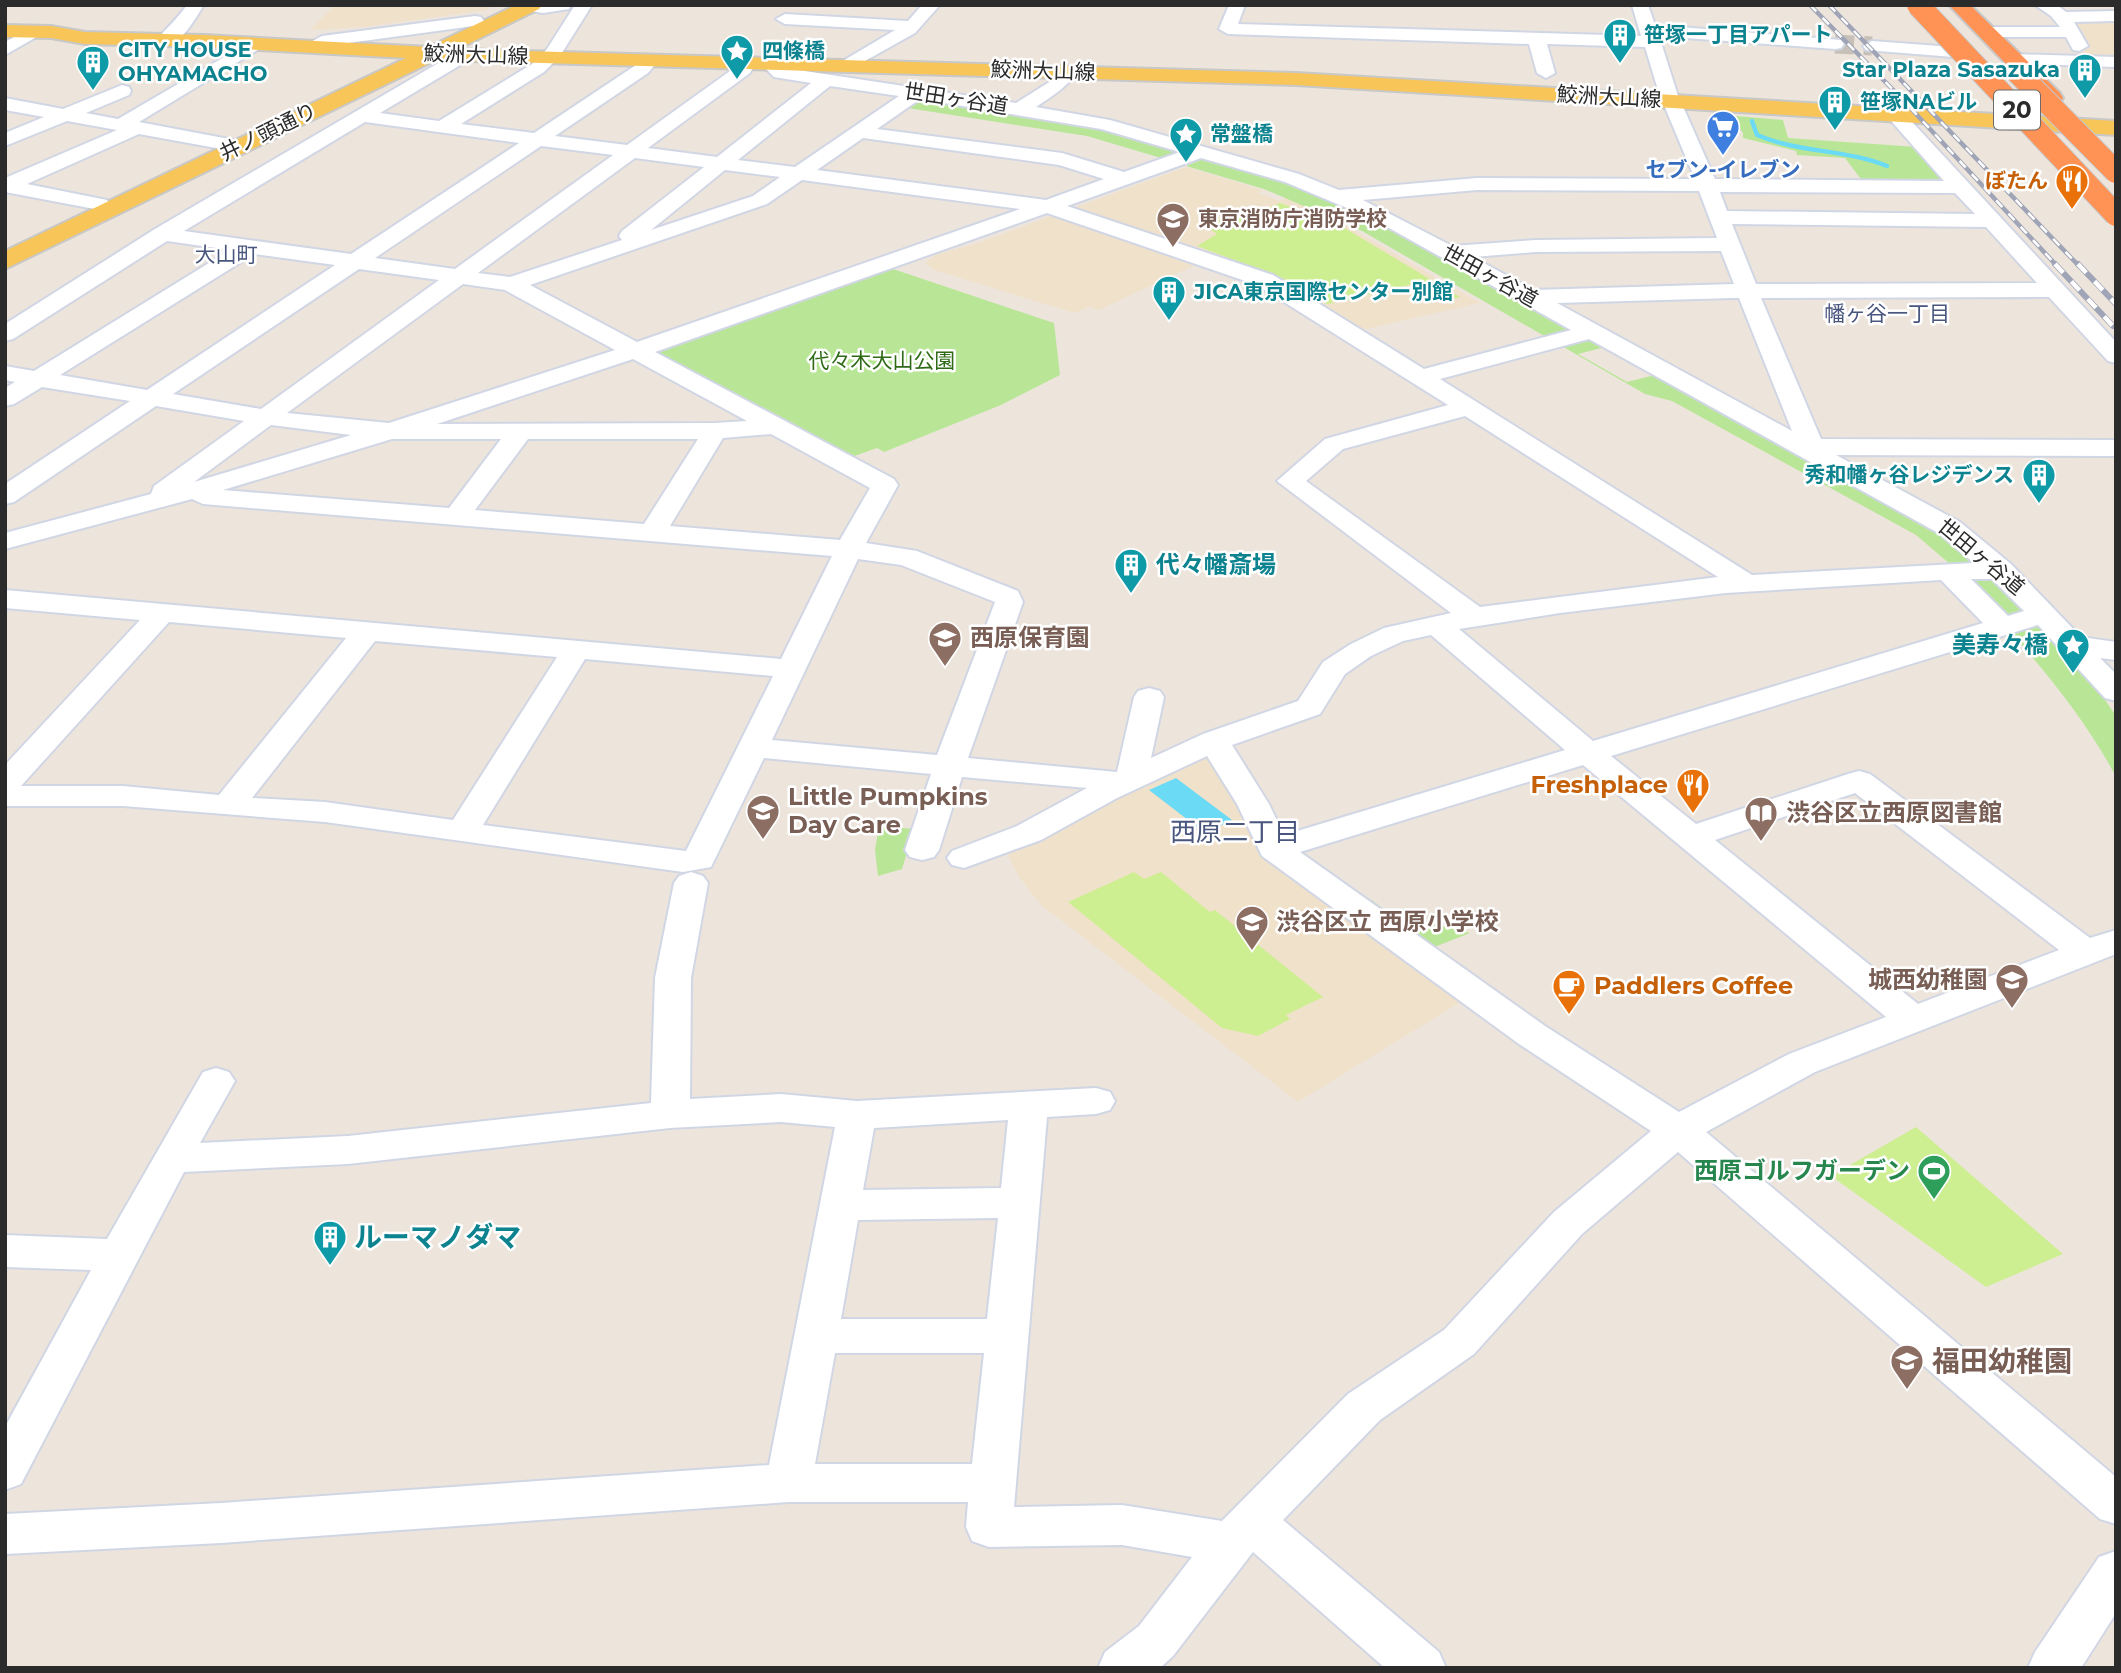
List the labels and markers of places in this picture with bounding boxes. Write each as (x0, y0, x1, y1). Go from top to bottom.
building icon: 笹塚一丁目アパート (1601, 16, 1639, 65)
place label: 笹塚一丁目アパート (1644, 22, 1833, 47)
place icon: 四條橋 (718, 32, 756, 81)
place label: CITY HOUSE OHYAMACHO (118, 37, 267, 86)
place label: 四條橋 (762, 38, 825, 63)
building icon: CITY HOUSE OHYAMACHO (74, 43, 112, 92)
building icon: Star Plaza Sasazuka (2066, 51, 2104, 100)
place label: Star Plaza Sasazuka (1842, 57, 2060, 82)
building icon: 笹塚NAビル (1816, 83, 1854, 132)
place label: 笹塚NAビル (1860, 89, 1977, 114)
supermarket icon: セブン-イレブン (1704, 108, 1742, 157)
place icon: 常盤橋 (1167, 115, 1205, 164)
place label: 常盤橋 (1210, 121, 1273, 146)
place label: セブン-イレブン (1645, 157, 1801, 182)
restaurant icon: ぼたん (2053, 162, 2091, 211)
place label: ぼたん (1985, 168, 2048, 193)
school or university icon: 東京消防庁消防学校 (1154, 200, 1192, 249)
place label: 東京消防庁消防学校 (1198, 206, 1387, 231)
building icon: JICA東京国際センター別館 (1150, 273, 1188, 322)
place label: JICA東京国際センター別館 (1193, 279, 1453, 304)
building icon: 秀和幡ヶ谷レジデンス (2020, 456, 2058, 505)
place label: 秀和幡ヶ谷レジデンス (1804, 462, 2014, 487)
building icon: 代々幡斎場 (1112, 546, 1150, 595)
place label: 代々幡斎場 (1156, 550, 1276, 579)
school or university icon: 西原保育園 (926, 619, 964, 668)
place label: 西原保育園 (970, 623, 1090, 652)
place icon: 美寿々橋 (2054, 626, 2092, 675)
place label: 美寿々橋 (1952, 630, 2048, 659)
restaurant icon: Freshplace (1674, 766, 1712, 815)
place label: Freshplace (1530, 770, 1668, 799)
place label: Little Pumpkins Day Care (788, 782, 988, 839)
school or university icon: Little Pumpkins Day Care (744, 792, 782, 841)
library icon: 渋谷区立西原図書館 (1742, 794, 1780, 843)
place label: 渋谷区立西原図書館 (1786, 798, 2002, 827)
school or university icon: 渋谷区立 西原小学校 (1233, 903, 1271, 952)
place label: 渋谷区立 西原小学校 (1276, 907, 1499, 936)
school or university icon: 城西幼稚園 (1993, 961, 2031, 1010)
place label: 城西幼稚園 (1868, 965, 1988, 994)
cafe icon: Paddlers Coffee (1550, 967, 1588, 1016)
place label: Paddlers Coffee (1594, 971, 1793, 1000)
sports icon: 西原ゴルフガーデン (1915, 1152, 1953, 1201)
place label: 西原ゴルフガーデン (1694, 1156, 1910, 1185)
building icon: ルーマノダマ (311, 1218, 349, 1267)
place label: ルーマノダマ (354, 1220, 521, 1254)
school or university icon: 福田幼稚園 (1888, 1342, 1926, 1391)
place label: 福田幼稚園 (1932, 1344, 2072, 1378)

